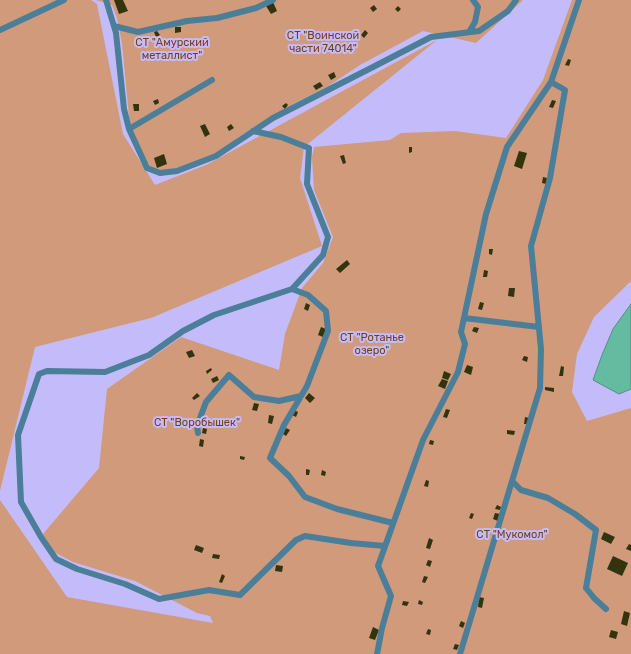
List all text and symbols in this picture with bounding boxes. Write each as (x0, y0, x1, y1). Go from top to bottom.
park label: СТ "Воинской части 74014" (287, 29, 359, 55)
park label: СТ "Амурский металлист" (135, 36, 209, 62)
park label: СТ "Ротанье озеро" (340, 331, 404, 357)
park label: СТ "Воробышек" (154, 416, 240, 430)
park label: СТ "Мукомол" (476, 528, 548, 542)

